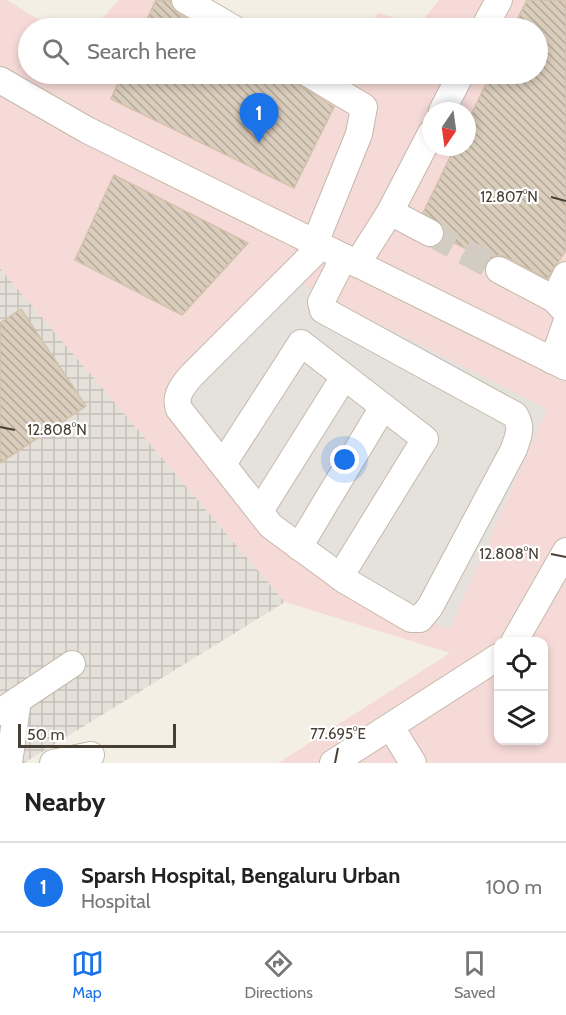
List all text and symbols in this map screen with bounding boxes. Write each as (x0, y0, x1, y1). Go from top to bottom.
search box (18, 18, 548, 84)
icon: search (39, 35, 72, 68)
text: Search here (87, 38, 196, 65)
pin: 1 (240, 94, 278, 143)
north arrow (422, 102, 476, 156)
text: 12.807°N (480, 188, 538, 206)
text: 12.808°N (27, 421, 87, 439)
your location (330, 445, 359, 474)
text: 12.808°N (479, 545, 539, 563)
map controls (494, 637, 548, 745)
button: locate (494, 637, 548, 691)
button: layers (494, 691, 548, 745)
scale bar (18, 721, 176, 748)
text: 50 m (27, 725, 64, 744)
text: 77.695°E (310, 725, 366, 743)
text: Nearby (24, 786, 105, 818)
text: Sparsh Hospital, Bengaluru Urban (81, 862, 400, 889)
text: 1 (40, 875, 47, 899)
text: 100 m (486, 875, 542, 899)
text: Hospital (81, 889, 151, 913)
tab: Map (71, 947, 104, 1002)
tab: Directions (245, 947, 313, 1002)
tab: Saved (454, 947, 495, 1002)

